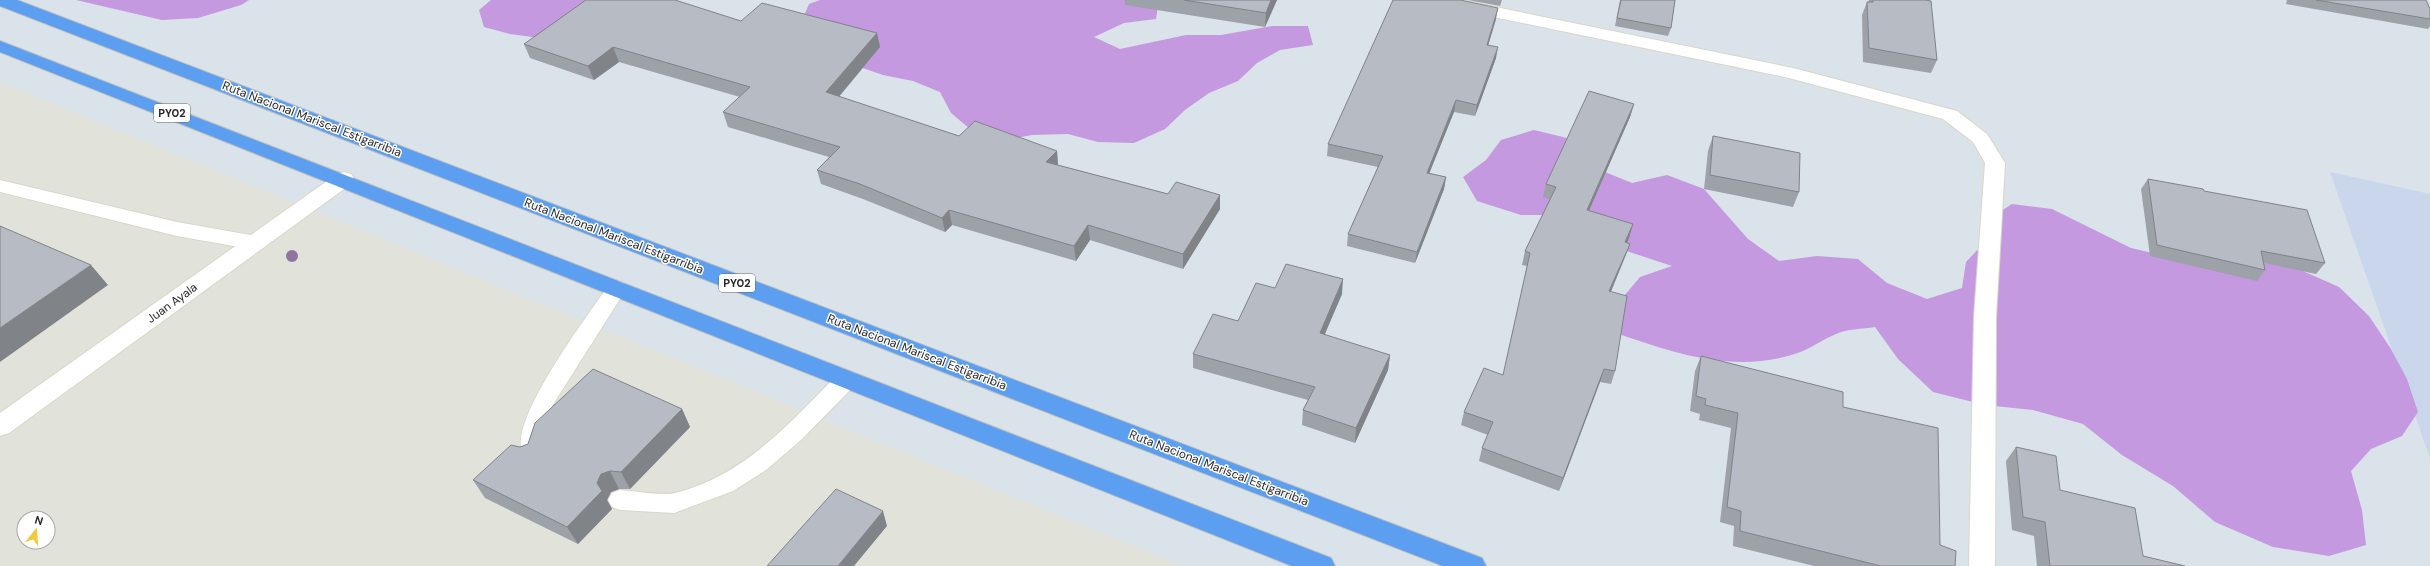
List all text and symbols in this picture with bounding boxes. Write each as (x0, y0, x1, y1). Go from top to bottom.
street label: Ruta Nacional Mariscal Estigarribia (220, 77, 404, 161)
road number: PY02 (154, 104, 190, 122)
street label: Ruta Nacional Mariscal Estigarribia (522, 194, 706, 278)
road number: PY02 (719, 274, 755, 292)
street label: Juan Ayala (144, 279, 200, 327)
street label: Ruta Nacional Mariscal Estigarribia (825, 310, 1009, 394)
street label: Ruta Nacional Mariscal Estigarribia (1127, 426, 1311, 510)
north arrow (16, 510, 56, 550)
text: N (33, 513, 45, 528)

